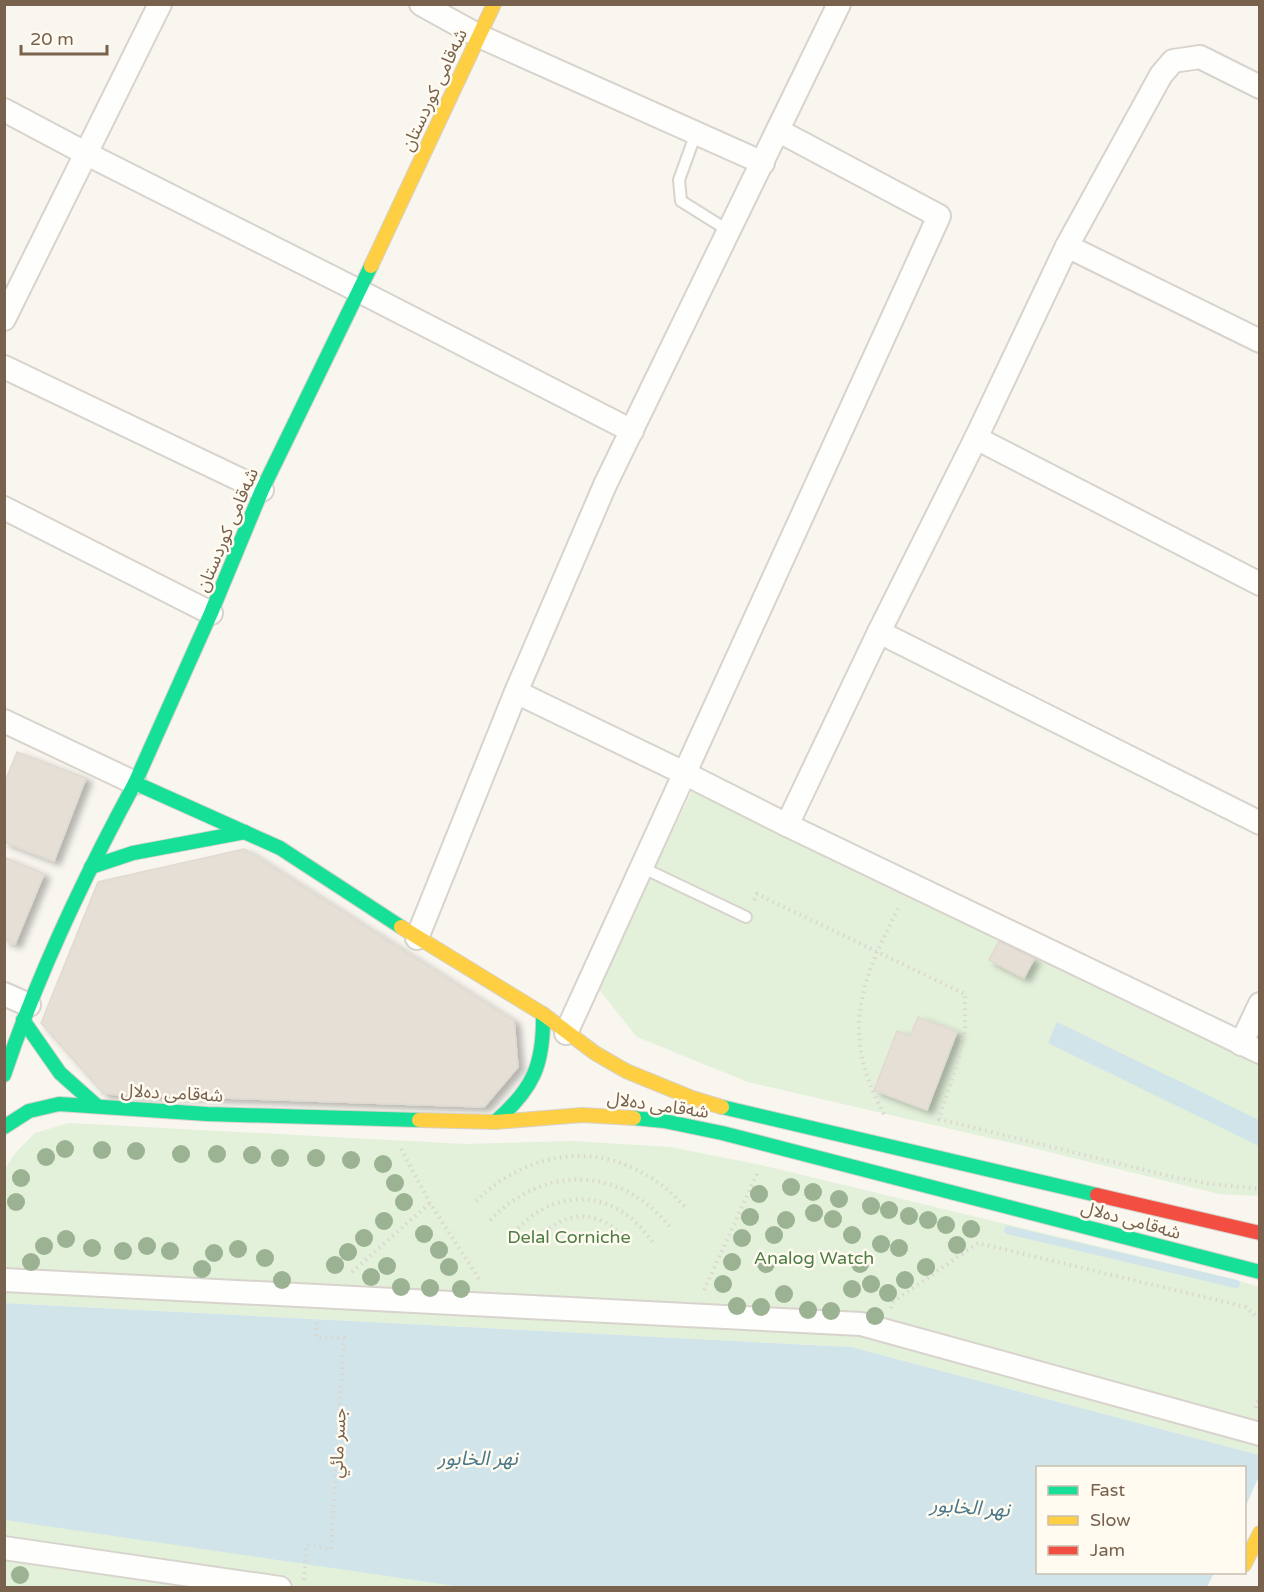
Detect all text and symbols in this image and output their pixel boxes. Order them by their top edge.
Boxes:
scale bar [21,18,106,56]
street label: شەقامی کوردستان [396,25,472,155]
text: 20 m [30,28,74,50]
street label: شەقامی کوردستان [191,465,263,595]
street label: شەقامی دەلال [120,1079,224,1107]
street label: شەقامی دەلال [606,1087,710,1123]
street label: شەقامی دەلال [1079,1196,1183,1244]
park label: Delal Corniche [507,1226,631,1248]
park label: Analog Watch [754,1247,874,1269]
street label: جسر مائي [325,1407,353,1479]
water label: نهر الخابور [436,1447,519,1471]
legend [1036,1466,1246,1574]
text: Fast [1090,1479,1125,1501]
water label: نهر الخابور [928,1493,1012,1523]
text: Slow [1090,1509,1131,1531]
text: Jam [1090,1539,1125,1561]

